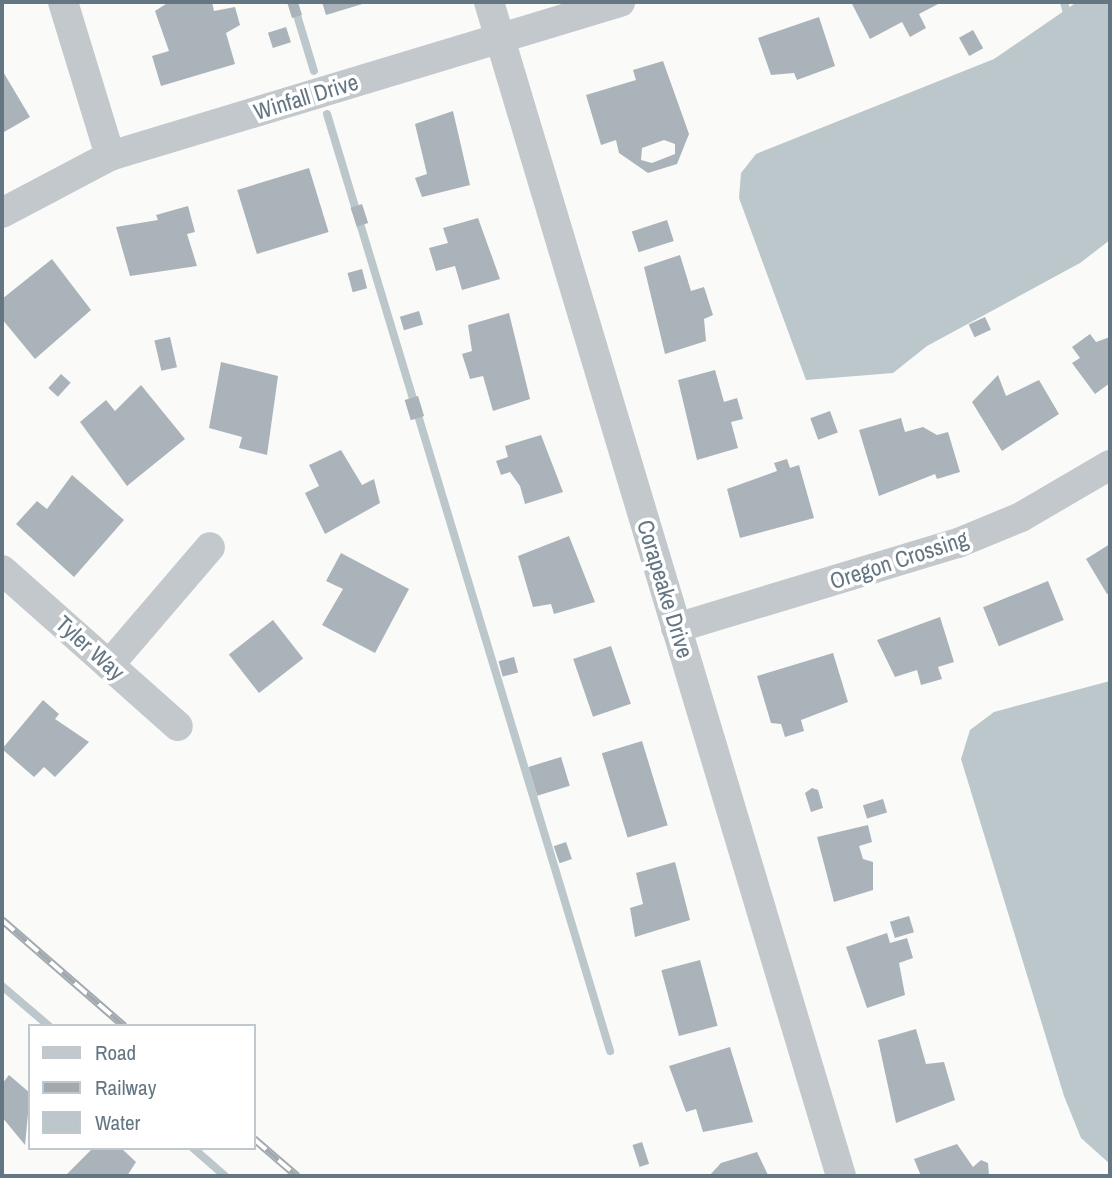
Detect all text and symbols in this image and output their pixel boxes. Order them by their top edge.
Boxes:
street label: Winfall Drive [250,68,362,126]
street label: Corapeake Drive [631,517,699,661]
street label: Oregon Crossing [826,525,972,595]
street label: Tyler Way [50,610,130,686]
legend [28,1024,256,1150]
text: Road [95,1038,136,1067]
text: Railway [95,1073,156,1102]
text: Water [95,1108,140,1137]

